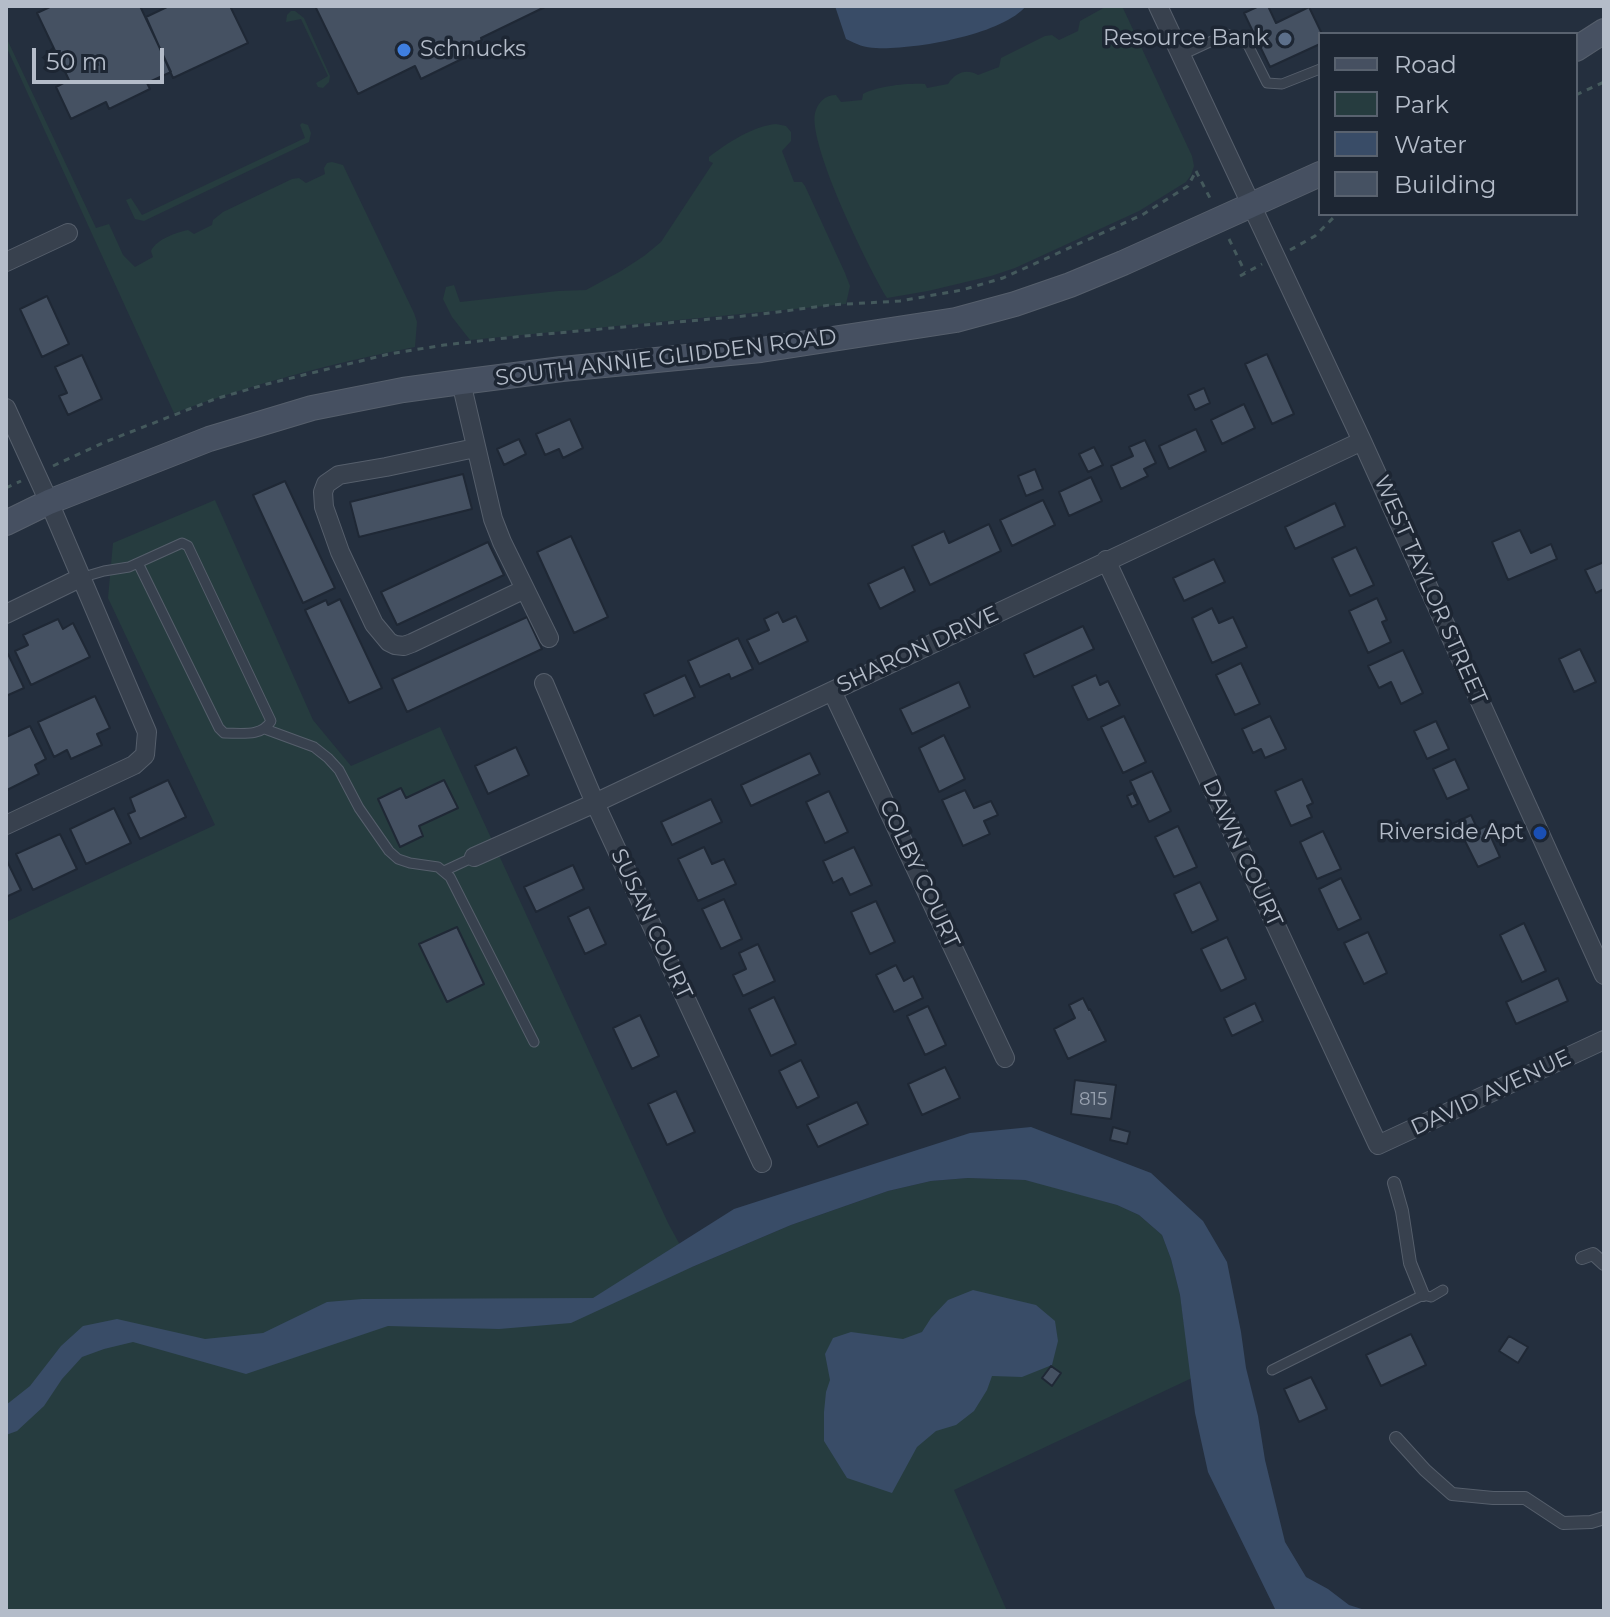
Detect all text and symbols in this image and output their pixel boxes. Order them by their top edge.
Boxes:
place label: Resource Bank [1103,26,1269,52]
marker: Resource Bank [1276,30,1294,48]
scale bar [36,32,168,82]
legend [1318,32,1578,216]
place label: Schnucks [420,37,526,63]
marker: Schnucks [395,41,413,59]
text: 50 m [46,47,107,76]
text: Road [1394,50,1457,79]
text: Park [1394,90,1449,119]
text: Water [1394,130,1467,159]
text: Building [1394,170,1497,199]
street label: SOUTH ANNIE GLIDDEN ROAD [494,324,838,392]
street label: WEST TAYLOR STREET [1368,472,1492,708]
street label: SHARON DRIVE [833,601,1003,699]
street label: DAWN COURT [1196,775,1288,931]
street label: COLBY COURT [873,796,965,952]
place label: Riverside Apt [1378,820,1524,846]
marker: Riverside Apt [1531,824,1549,842]
street label: SUSAN COURT [605,845,697,1003]
street label: DAVID AVENUE [1407,1044,1575,1142]
house number: 815 [1079,1089,1107,1111]

